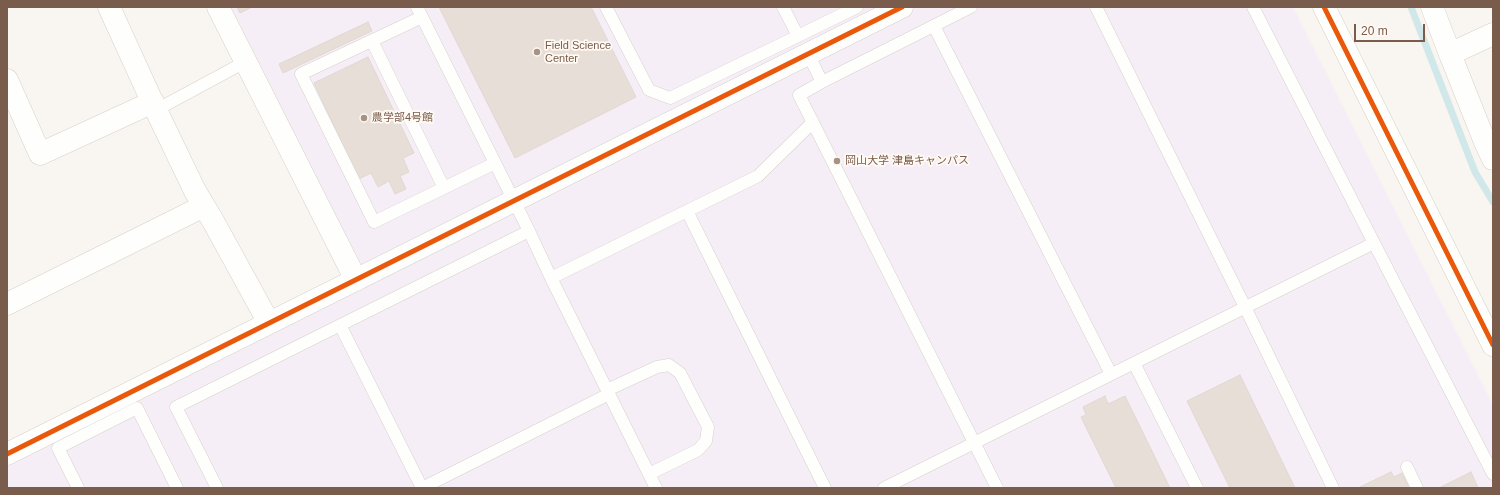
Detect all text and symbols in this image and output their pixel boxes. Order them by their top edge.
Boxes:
scale bar [1356,16,1427,42]
text: 20 m [1361,24,1388,38]
place label: Field Science Center [545,39,611,65]
marker: Field Science Center [532,47,542,57]
place label: 農学部4号館 [372,111,433,125]
marker: 農学部4号館 [359,113,369,123]
place label: 岡山大学 津島キャンパス [845,154,969,168]
marker: 岡山大学 津島キャンパス [832,156,842,166]

